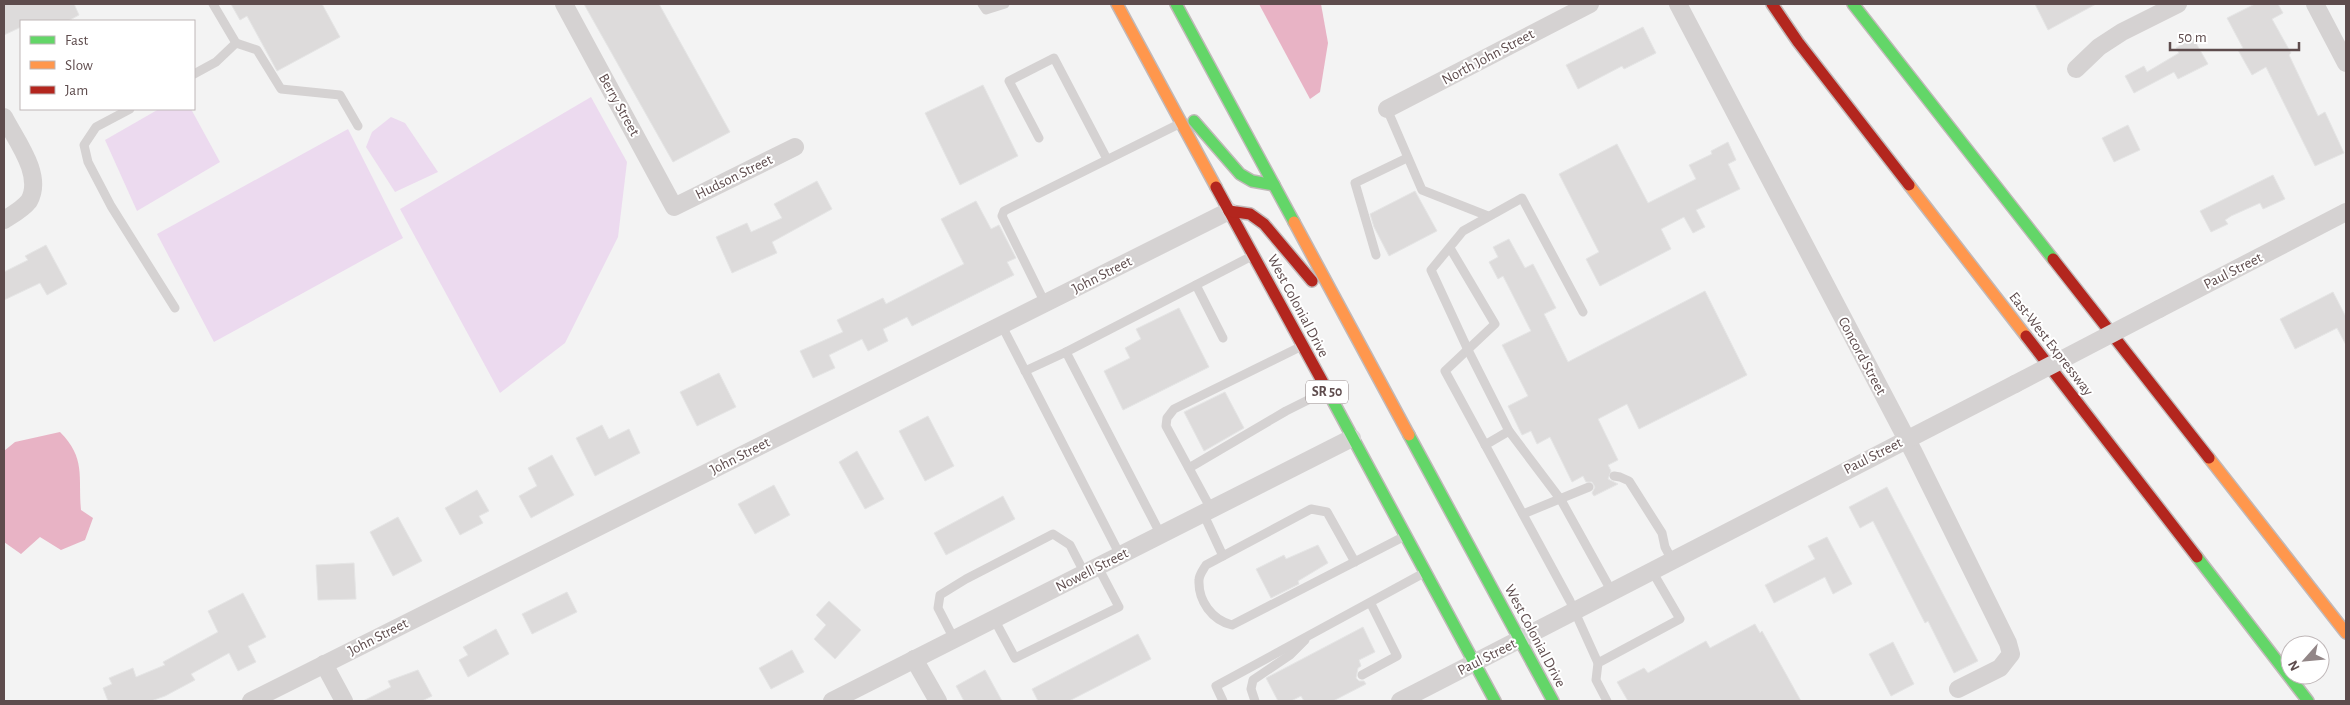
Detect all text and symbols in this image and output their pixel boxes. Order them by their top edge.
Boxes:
legend [20,20,195,110]
scale bar [2170,20,2299,52]
street label: North John Street [1439,26,1537,88]
text: 50 m [2178,30,2207,45]
text: Fast [65,33,89,48]
text: Slow [65,58,93,73]
street label: Berry Street [596,71,642,139]
text: Jam [65,83,88,98]
street label: Hudson Street [693,152,775,202]
street label: Paul Street [2201,250,2265,292]
street label: West Colonial Drive [1265,252,1331,360]
street label: John Street [1070,253,1135,296]
street label: East-West Expressway [2006,289,2096,399]
street label: Concord Street [1835,315,1889,398]
road number: SR 50 [1306,381,1348,404]
street label: John Street [708,434,773,477]
street label: Paul Street [1841,435,1905,477]
street label: Nowell Street [1053,545,1131,595]
street label: West Colonial Drive [1502,582,1568,690]
street label: John Street [346,615,411,658]
north arrow [2280,635,2330,685]
street label: Paul Street [1455,636,1519,678]
text: N [2286,658,2303,673]

